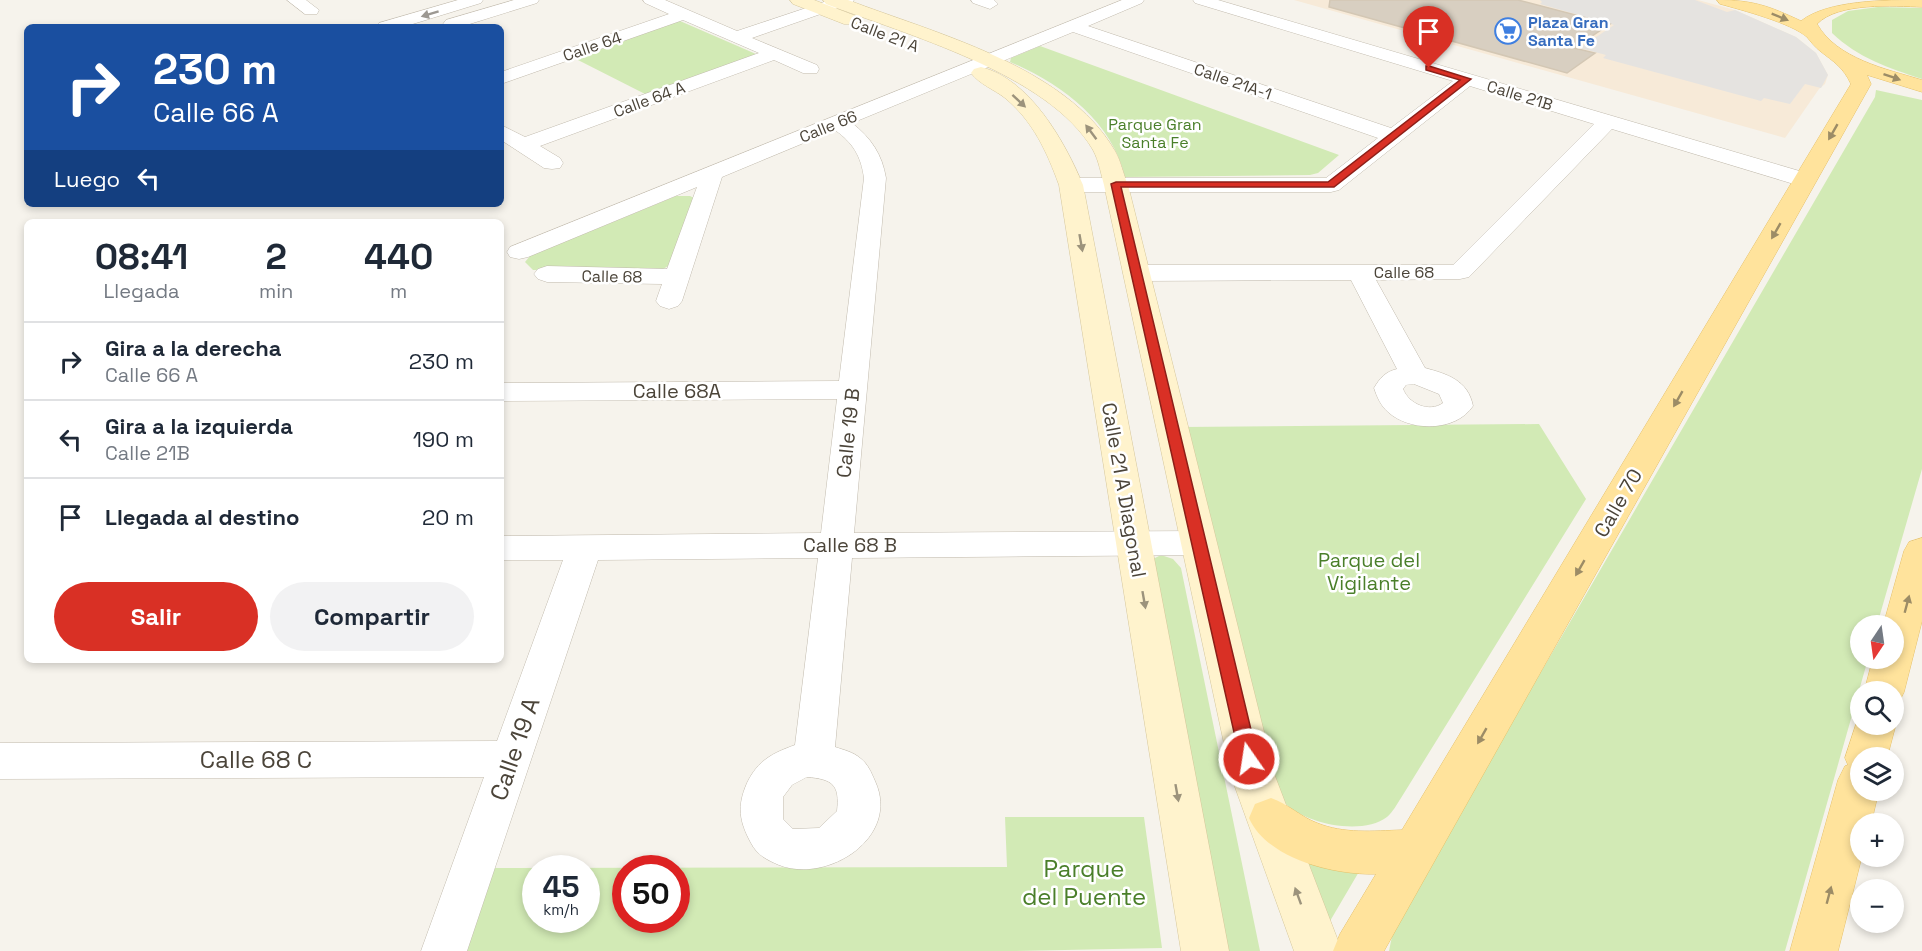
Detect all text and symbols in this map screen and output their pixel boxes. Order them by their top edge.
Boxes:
pin [1403,6,1454,68]
one-way arrow [421,9,439,19]
street label: Calle 21 A [848,12,922,57]
place label: Plaza Gran Santa Fe [1528,12,1609,51]
one-way arrow [1772,12,1790,22]
icon: arrive [1412,15,1445,48]
supermarket icon: Plaza Gran Santa Fe [1493,16,1523,46]
street label: Calle 64 [560,27,624,66]
text: 230 m [153,43,277,96]
icon: right [54,48,132,126]
street label: Calle 21A-1 [1191,58,1275,105]
one-way arrow [1884,72,1902,82]
street label: Calle 21B [1484,76,1555,115]
street label: Calle 64 A [610,77,688,122]
one-way arrow [1011,94,1026,107]
text: Calle 66 A [153,95,279,130]
street label: Calle 66 [796,105,860,148]
park label: Parque Gran Santa Fe [1108,114,1202,153]
one-way arrow [1828,124,1839,140]
one-way arrow [1085,125,1097,141]
icon: left [132,162,165,195]
text: Luego [54,165,120,193]
one-way arrow [1770,223,1781,239]
text: 08:41 [95,234,188,280]
text: 2 [265,234,287,280]
text: 440 [364,234,433,280]
one-way arrow [1077,234,1086,253]
street label: Calle 68 [1374,262,1434,283]
street label: Calle 68 [581,265,643,288]
text: Llegada [103,278,180,304]
text: min [259,278,293,304]
text: m [390,278,407,304]
text: Gira a la derecha [105,334,282,362]
icon: right [54,345,87,378]
text: 230 m [409,347,474,375]
text: Calle 66 A [105,362,198,388]
street label: Calle 68A [633,378,722,404]
street label: Calle 19 B [830,387,866,479]
one-way arrow [1673,391,1683,408]
street label: Calle 21 A Diagonal [1096,401,1152,579]
text: Gira a la izquierda [105,412,293,440]
icon: left [54,423,87,456]
text: 190 m [413,425,474,453]
text: Calle 21B [105,440,190,466]
street label: Calle 70 [1588,464,1648,542]
icon: arrive [54,501,87,534]
text: Llegada al destino [105,503,299,531]
text: 20 m [422,503,474,531]
street label: Calle 68 B [803,532,897,558]
park label: Parque del Vigilante [1318,547,1420,596]
one-way arrow [1575,560,1585,577]
button: Salir [54,582,258,651]
button: Compartir [270,582,474,651]
one-way arrow [1139,591,1148,610]
one-way arrow [1903,595,1913,614]
north arrow [1850,615,1904,669]
map controls [1850,615,1904,933]
button: search [1850,681,1904,735]
street label: Calle 19 A [482,693,547,804]
position arrow [1217,727,1281,791]
one-way arrow [1477,728,1487,745]
street label: Calle 68 C [200,744,312,775]
button: layers [1850,747,1904,801]
one-way arrow [1173,783,1182,802]
button: + [1850,813,1904,867]
park label: Parque del Puente [1022,853,1146,912]
speed limit sign: 50 [612,855,690,933]
text: 45 [542,867,580,906]
button: − [1850,879,1904,933]
one-way arrow [1825,885,1834,903]
one-way arrow [1293,887,1303,905]
text: km/h [543,900,579,919]

